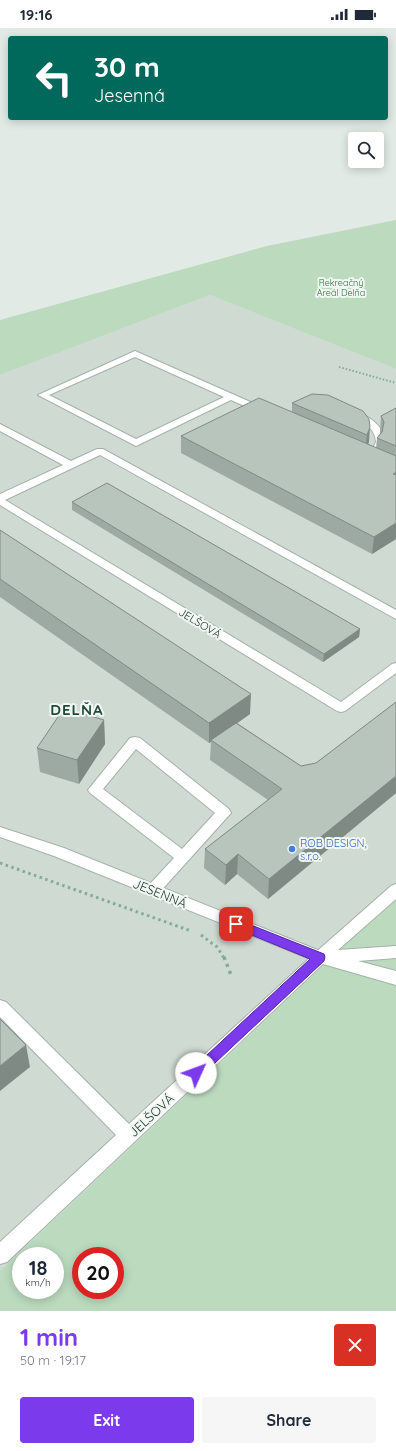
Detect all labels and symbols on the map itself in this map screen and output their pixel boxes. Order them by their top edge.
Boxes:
park label: Rekreačný Areál Delňa [317,277,365,298]
street label: JELŠOVÁ [176,605,224,641]
district label: DELŇA [50,700,104,719]
place label: ROB DESIGN, s.r.o. [300,836,367,863]
marker: ROB DESIGN, s.r.o. [287,844,297,854]
street label: JESENNÁ [131,875,190,911]
pin [219,907,253,941]
position arrow [175,1052,217,1094]
street label: JELŠOVÁ [125,1090,177,1140]
speed limit sign: 20 [72,1247,124,1299]

